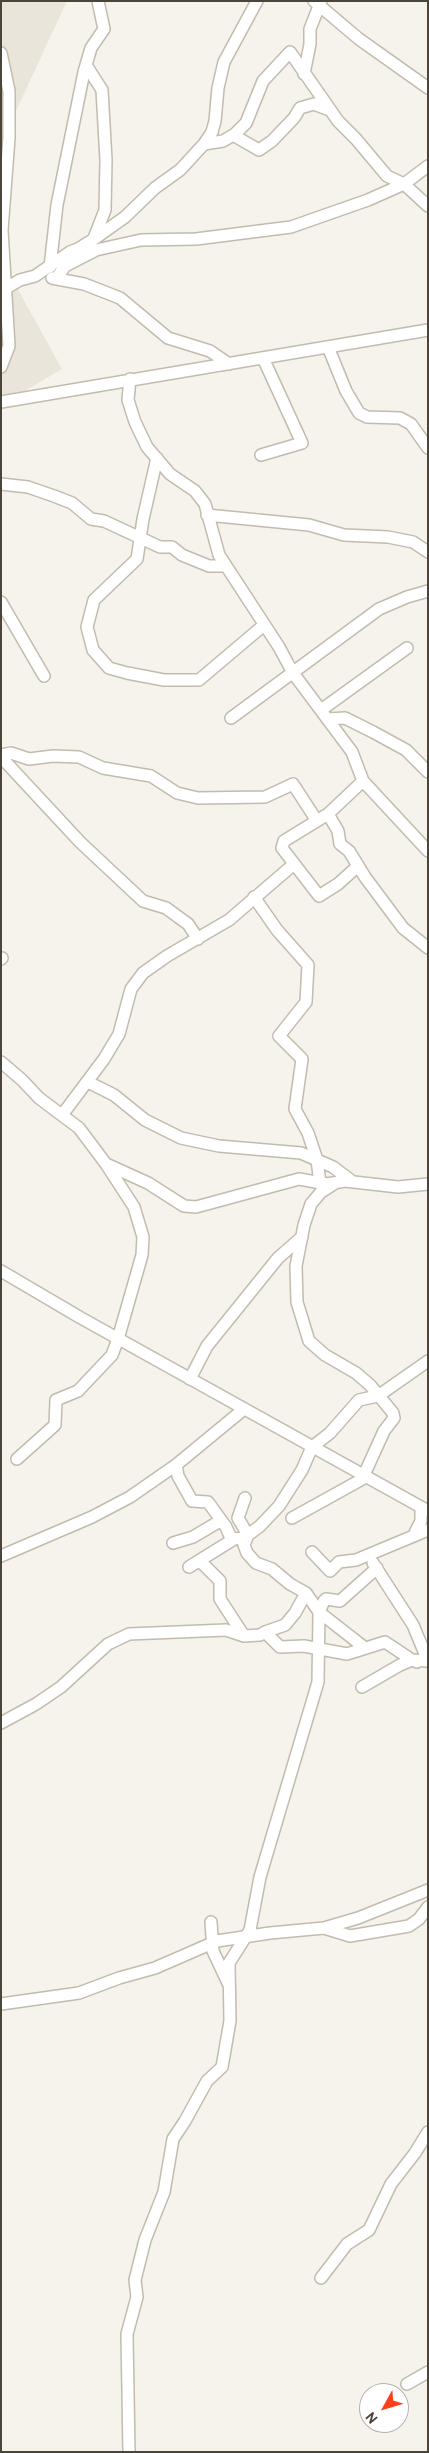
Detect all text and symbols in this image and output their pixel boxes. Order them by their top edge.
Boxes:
north arrow [359,2383,409,2433]
text: N [363,2408,383,2426]

